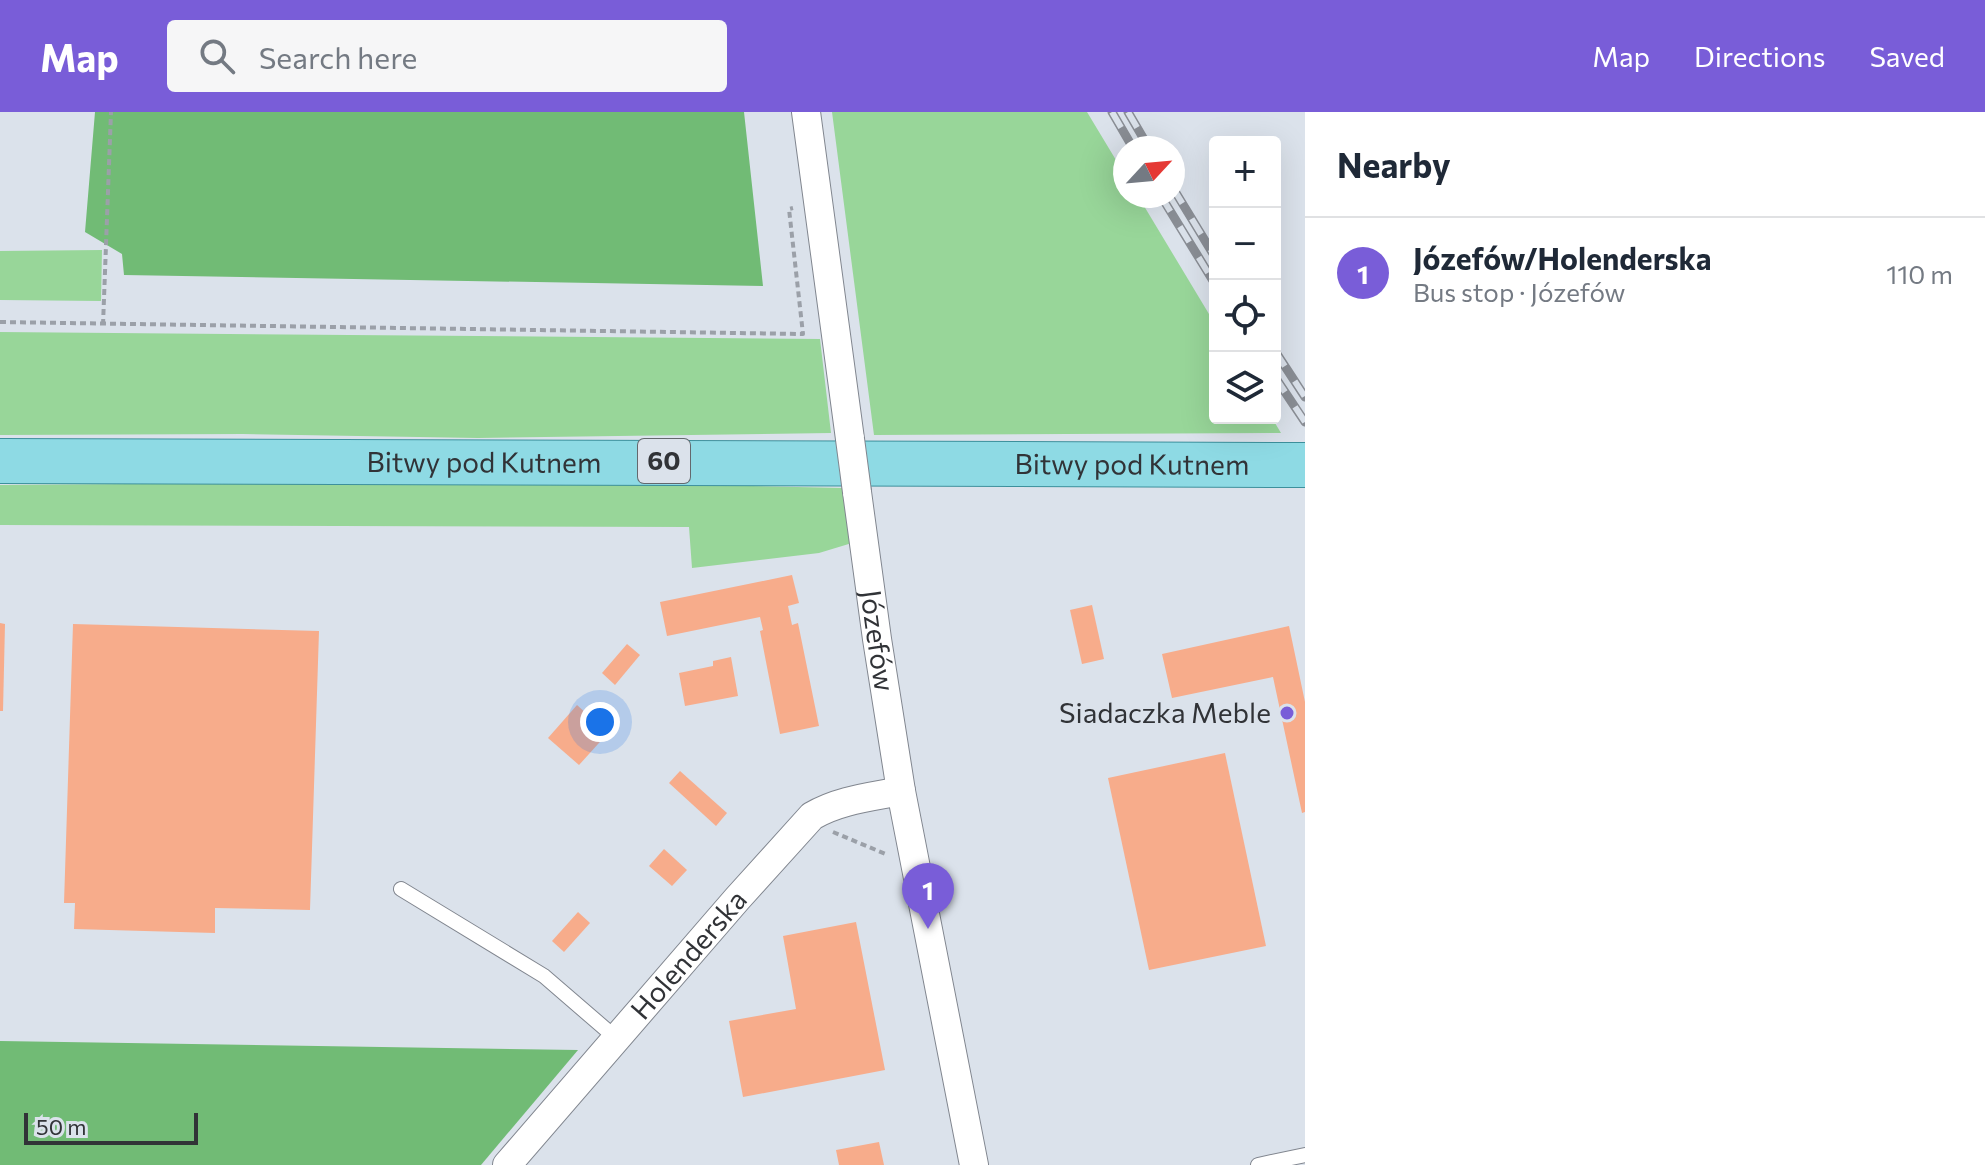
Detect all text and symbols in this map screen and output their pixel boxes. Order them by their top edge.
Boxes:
search box [167,20,727,92]
text: Map [40,33,119,80]
icon: search [195,34,239,78]
text: Search here [259,38,417,75]
text: Map [1592,39,1650,73]
text: Directions [1694,39,1825,73]
text: Saved [1869,39,1945,73]
north arrow [1113,136,1185,208]
map controls [1209,136,1281,424]
button: + [1209,136,1281,208]
text: Nearby [1337,143,1451,185]
button: − [1209,208,1281,280]
text: Józefów/Holenderska [1413,239,1712,276]
text: 1 [1357,258,1369,289]
text: 110 m [1886,258,1953,289]
text: Bus stop · Józefów [1413,276,1625,307]
button: locate [1209,280,1281,352]
button: layers [1209,352,1281,424]
road number: 60 [638,439,690,483]
street label: Bitwy pod Kutnem [367,444,601,479]
street label: Bitwy pod Kutnem [1015,446,1249,481]
street label: Józefów [854,587,903,694]
place label: Siadaczka Meble [1059,695,1271,729]
your location [580,702,620,742]
marker: Siadaczka Meble [1278,704,1296,722]
pin: 1 [902,863,954,929]
street label: Holenderska [623,882,753,1026]
scale bar [24,1109,198,1145]
text: 50 m [36,1113,86,1140]

